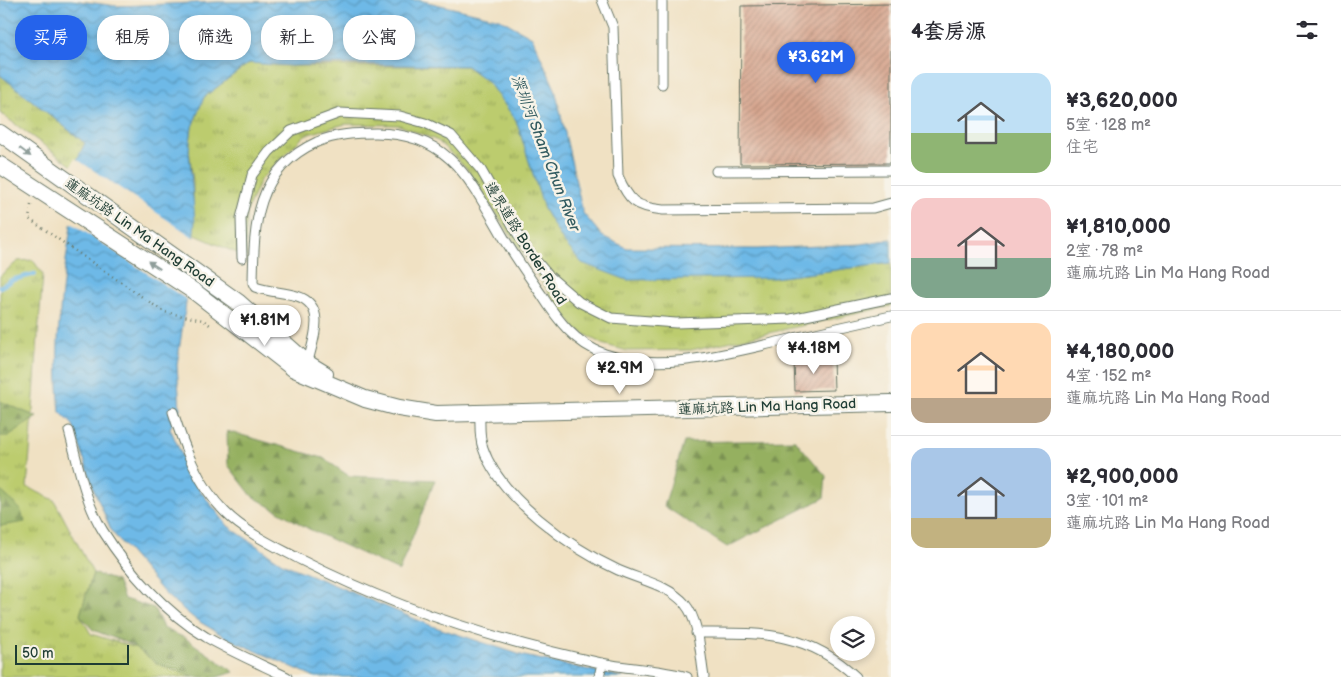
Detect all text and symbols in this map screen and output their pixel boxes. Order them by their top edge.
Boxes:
chip: 买房 [15,15,87,60]
chip: 租房 [97,15,169,60]
chip: 筛选 [179,15,251,60]
chip: 新上 [261,15,333,60]
chip: 公寓 [343,15,415,60]
icon: filters [1293,16,1321,44]
text: 4套房源 [911,19,986,44]
pin: ¥3.62M [775,42,857,84]
text: ¥3.62M [788,48,844,67]
water label: 深圳河 Sham Chun River [507,72,585,236]
text: ¥3,620,000 [1066,88,1178,113]
icon: home [951,93,1011,153]
text: 5室 · 128 m² [1066,116,1151,135]
text: 住宅 [1066,138,1098,157]
one-way arrow [18,147,32,157]
street label: 蓮麻坑路 Lin Ma Hang Road [62,174,218,291]
street label: 邊界道路 Border Road [481,179,570,308]
text: ¥1,810,000 [1066,214,1171,239]
icon: home [951,218,1011,278]
text: 2室 · 78 m² [1066,242,1143,261]
one-way arrow [147,261,161,270]
text: 蓮麻坑路 Lin Ma Hang Road [1066,264,1270,283]
pin: ¥1.81M [224,304,306,347]
text: ¥1.81M [240,311,290,330]
pin: ¥4.18M [773,332,855,375]
text: ¥4.18M [788,339,840,358]
text: ¥4,180,000 [1066,339,1174,364]
icon: home [951,343,1011,403]
pin: ¥2.9M [585,352,655,395]
text: ¥2.9M [597,359,643,378]
text: 4室 · 152 m² [1066,367,1151,386]
text: 蓮麻坑路 Lin Ma Hang Road [1066,389,1270,408]
street label: 蓮麻坑路 Lin Ma Hang Road [678,395,856,418]
text: ¥2,900,000 [1066,464,1179,489]
icon: home [951,468,1011,528]
text: 3室 · 101 m² [1066,492,1149,511]
text: 蓮麻坑路 Lin Ma Hang Road [1066,514,1270,533]
map controls [830,616,875,661]
button: layers [830,616,875,661]
scale bar [15,642,129,665]
text: 50 m [22,645,54,662]

